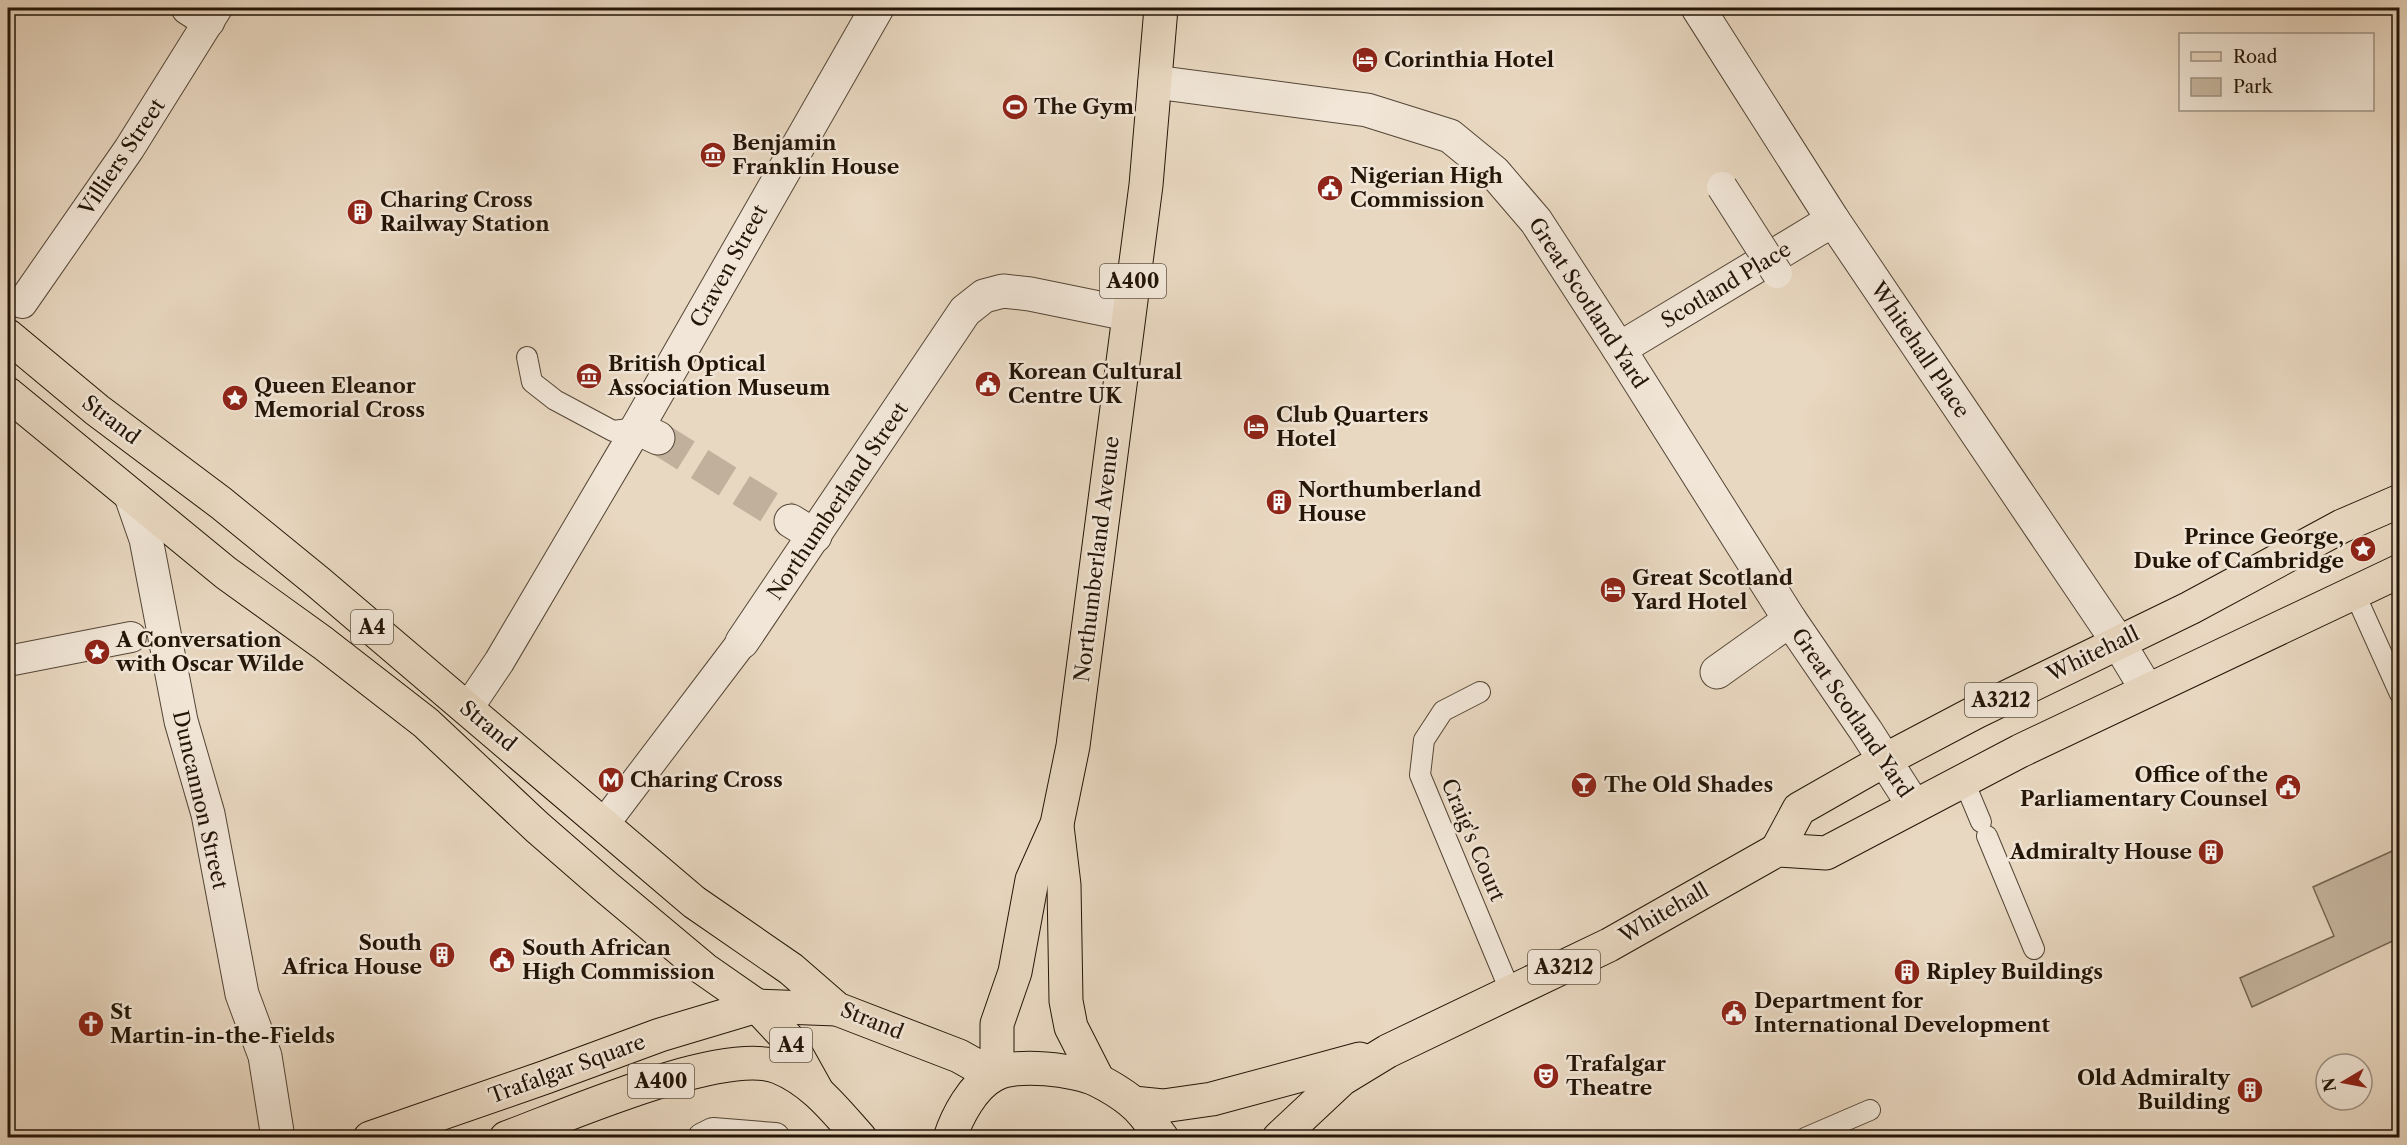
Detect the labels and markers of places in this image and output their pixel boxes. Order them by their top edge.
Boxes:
hotel icon: Corinthia Hotel [1350,45,1380,75]
place label: Corinthia Hotel [1384,47,1554,72]
sports icon: The Gym [1000,92,1030,122]
place label: The Gym [1034,94,1134,119]
place label: Benjamin Franklin House [732,130,899,179]
museum icon: Benjamin Franklin House [698,140,728,170]
place label: Nigerian High Commission [1350,163,1503,212]
public building icon: Nigerian High Commission [1315,173,1345,203]
place label: Charing Cross Railway Station [380,187,550,236]
building icon: Charing Cross Railway Station [345,197,375,227]
place label: British Optical Association Museum [607,351,830,400]
place label: Korean Cultural Centre UK [1008,359,1182,408]
museum icon: British Optical Association Museum [574,361,604,391]
public building icon: Korean Cultural Centre UK [973,369,1003,399]
place label: Queen Eleanor Memorial Cross [254,373,425,422]
place icon: Queen Eleanor Memorial Cross [220,383,250,413]
place label: Club Quarters Hotel [1276,402,1429,451]
hotel icon: Club Quarters Hotel [1241,412,1271,442]
place label: Northumberland House [1298,477,1481,526]
building icon: Northumberland House [1264,487,1294,517]
place label: Prince George, Duke of Cambridge [2134,524,2344,573]
place icon: Prince George, Duke of Cambridge [2348,534,2378,564]
place label: Great Scotland Yard Hotel [1631,565,1793,614]
hotel icon: Great Scotland Yard Hotel [1598,575,1628,605]
place label: A Conversation with Oscar Wilde [115,627,304,676]
place icon: A Conversation with Oscar Wilde [82,637,112,667]
place label: Office of the Parliamentary Counsel [2020,762,2268,811]
metro station icon: Charing Cross [596,765,626,795]
place label: Charing Cross [630,767,783,792]
bar icon: The Old Shades [1569,770,1599,800]
place label: The Old Shades [1604,772,1773,797]
public building icon: Office of the Parliamentary Counsel [2273,772,2303,802]
building icon: Admiralty House [2196,837,2226,867]
place label: Admiralty House [2009,839,2192,864]
place label: South Africa House [281,930,423,979]
place label: South African High Commission [522,935,715,984]
building icon: South Africa House [427,940,457,970]
public building icon: South African High Commission [487,945,517,975]
building icon: Ripley Buildings [1892,957,1922,987]
place label: Ripley Buildings [1926,959,2103,984]
place label: Department for International Development [1754,988,2050,1037]
public building icon: Department for International Development [1719,998,1749,1028]
place label: St Martin-in-the-Fields [110,999,335,1048]
church icon: St Martin-in-the-Fields [76,1009,106,1039]
place label: Trafalgar Theatre [1566,1051,1667,1100]
theatre icon: Trafalgar Theatre [1531,1061,1561,1091]
place label: Old Admiralty Building [2077,1065,2231,1114]
building icon: Old Admiralty Building [2235,1075,2265,1105]

